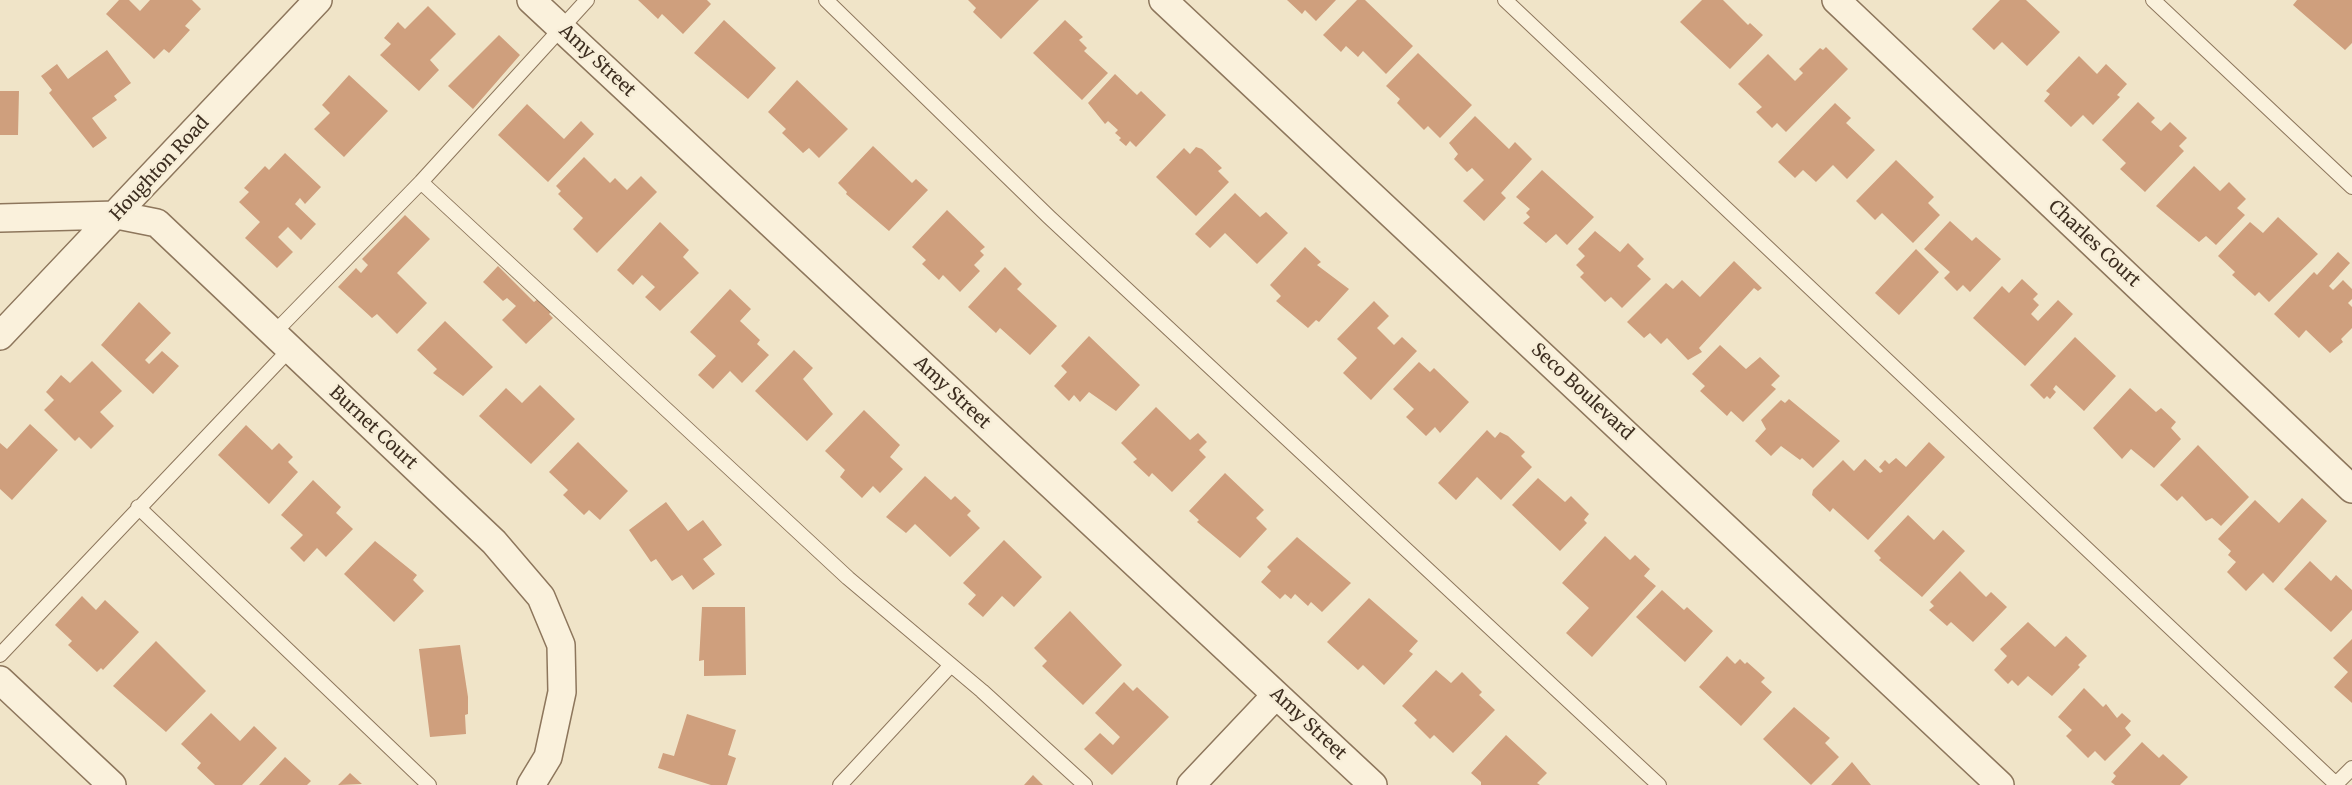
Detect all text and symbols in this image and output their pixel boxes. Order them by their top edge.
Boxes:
street label: Amy Street [554,20,640,102]
street label: Houghton Road [106,112,214,226]
street label: Charles Court [2044,196,2144,292]
street label: Seco Boulevard [1526,339,1638,445]
street label: Amy Street [909,352,995,434]
street label: Burnet Court [325,382,421,474]
street label: Amy Street [1265,683,1351,765]

